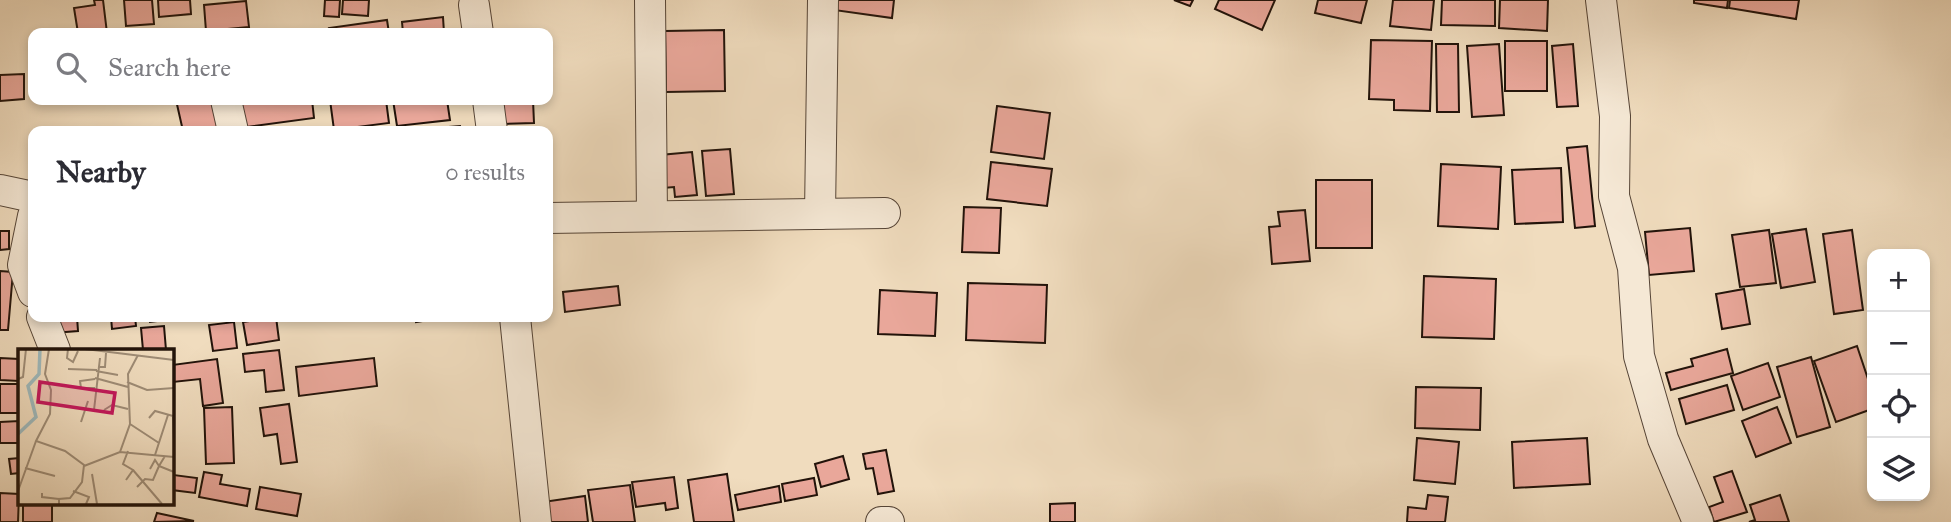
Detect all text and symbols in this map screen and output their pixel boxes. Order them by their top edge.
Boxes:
search box [28,28,553,105]
icon: search [52,48,90,86]
text: Search here [108,51,231,83]
text: Nearby [56,154,146,190]
text: 0 results [445,158,525,186]
map controls [1867,249,1930,501]
button: + [1867,249,1930,312]
button: − [1867,312,1930,375]
inset map [18,349,173,504]
button: locate [1867,375,1930,438]
button: layers [1867,438,1930,501]

